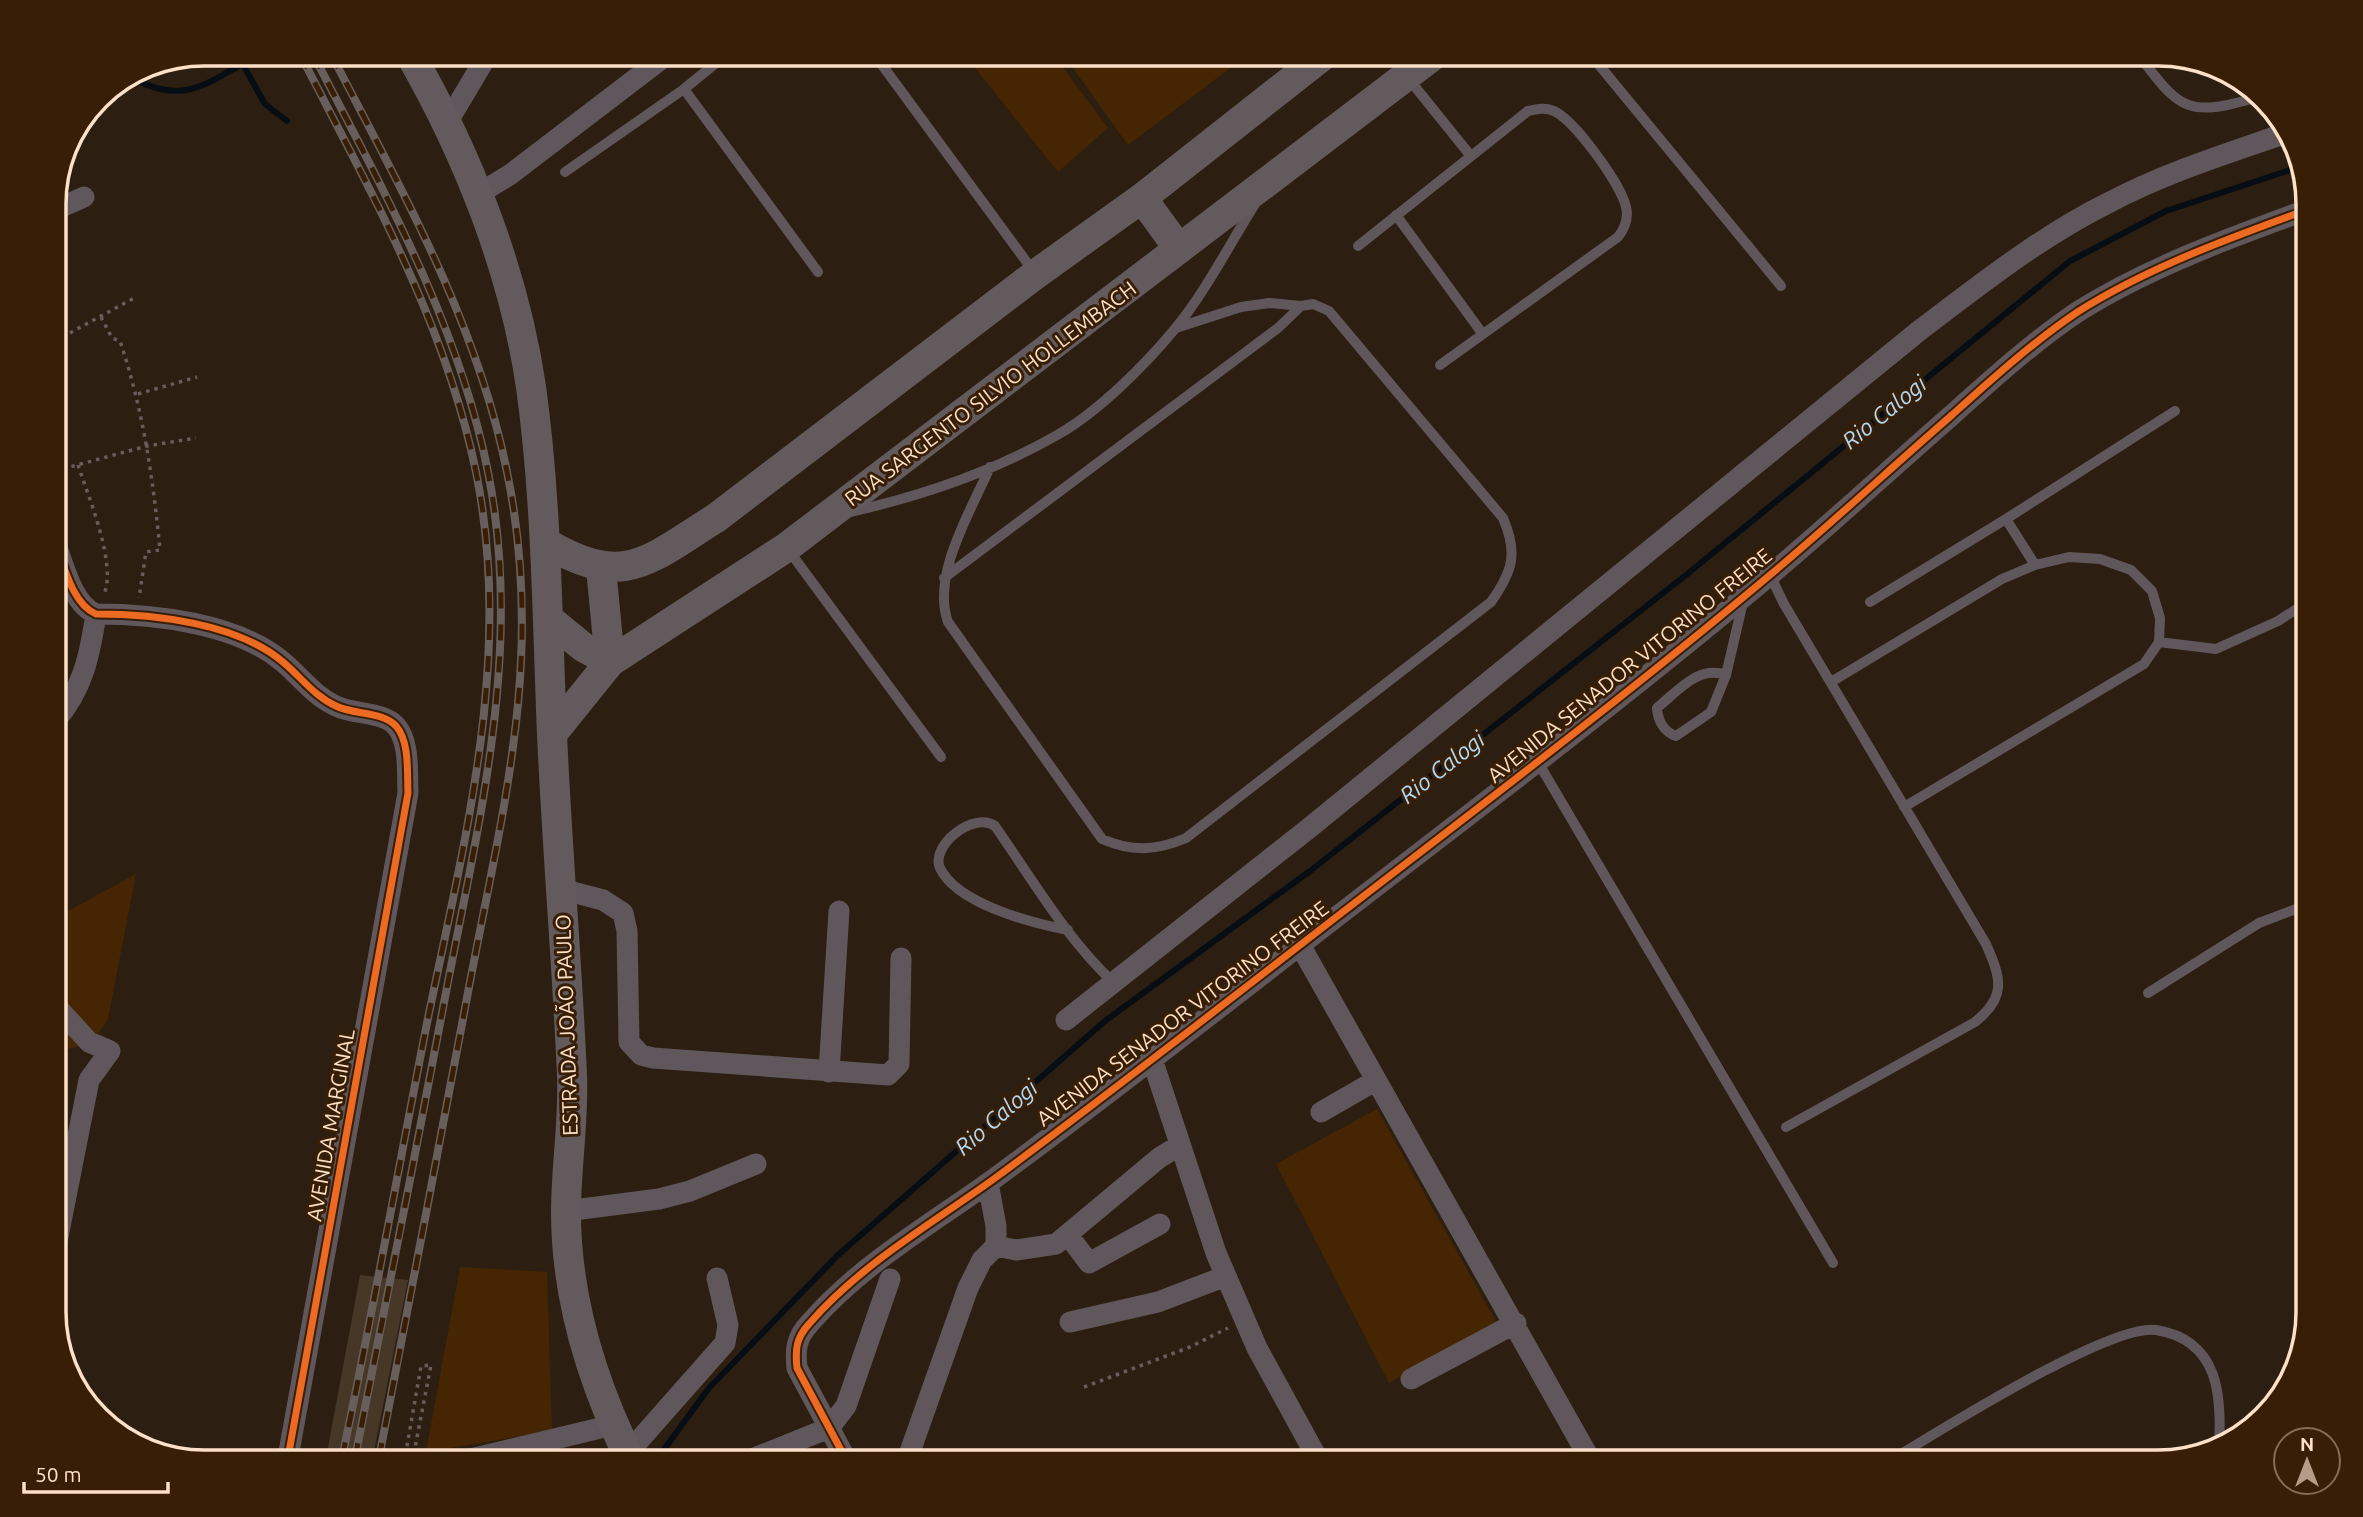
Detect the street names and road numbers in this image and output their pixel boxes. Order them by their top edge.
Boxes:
street label: RUA SARGENTO SILVIO HOLLEMBACH [840,276,1140,510]
street label: AVENIDA SENADOR VITORINO FREIRE [1482,543,1776,787]
street label: AVENIDA SENADOR VITORINO FREIRE [1032,895,1332,1131]
street label: ESTRADA JOÃO PAULO [550,914,582,1136]
street label: AVENIDA MARGINAL [301,1027,359,1223]

